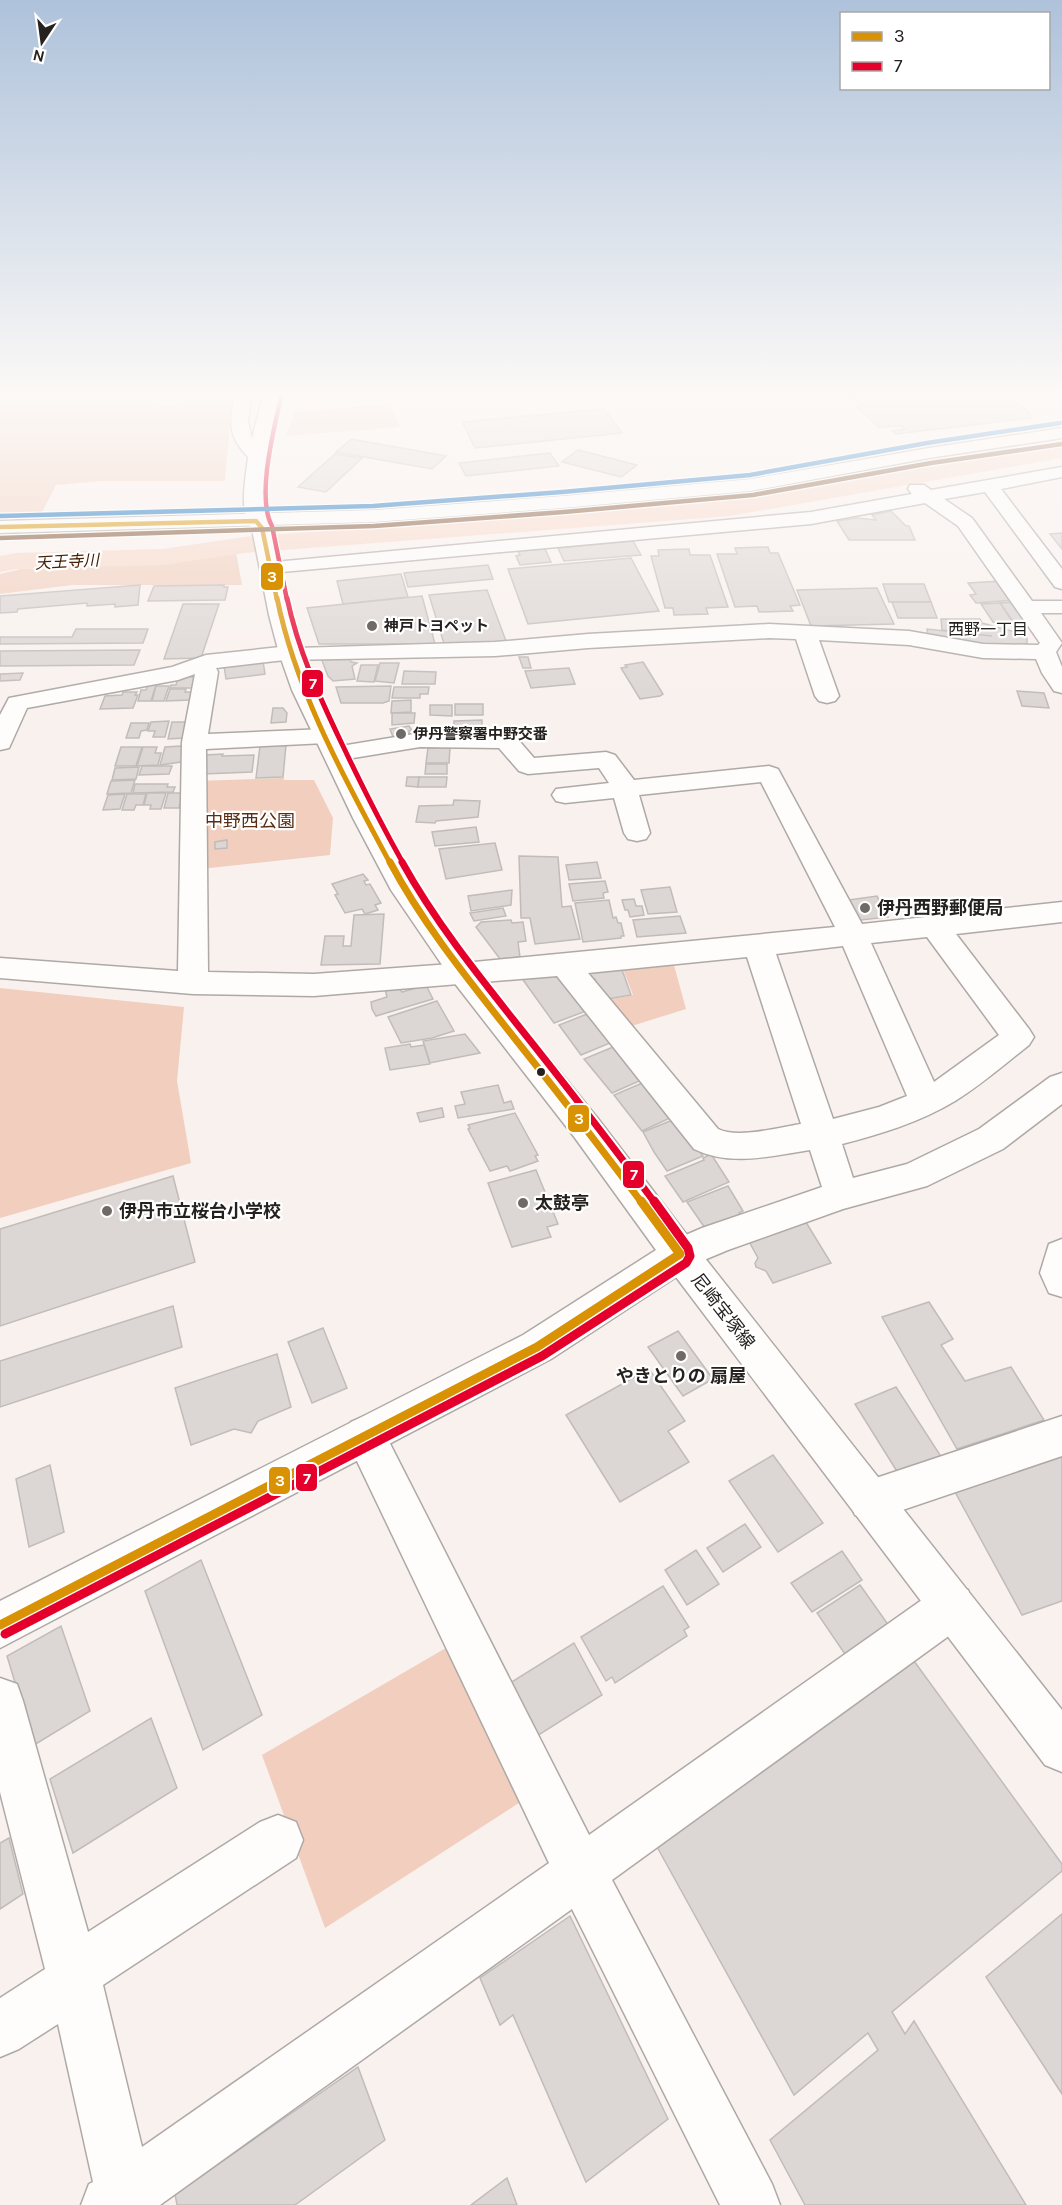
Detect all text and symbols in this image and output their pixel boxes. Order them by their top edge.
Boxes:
north arrow [12,12,72,72]
legend [840,12,1050,90]
text: 3 [894,25,905,47]
text: N [31,46,46,67]
text: 7 [894,55,903,77]
water label: 天王寺川 [35,550,101,573]
line badge: 3 [260,562,284,591]
text: 3 [267,567,277,586]
place label: 神戸トヨペット [383,617,489,635]
marker: 神戸トヨペット [365,619,379,633]
district label: 西野一丁目 [948,620,1028,639]
line badge: 7 [301,669,324,698]
text: 7 [309,674,317,693]
place label: 伊丹警察署中野交番 [413,725,548,743]
marker: 伊丹警察署中野交番 [394,727,408,741]
park label: 中野西公園 [205,810,295,832]
place label: 伊丹西野郵便局 [877,897,1003,919]
marker: 伊丹西野郵便局 [858,901,872,915]
unlabelled marker [535,1066,547,1078]
line badge: 3 [567,1104,590,1133]
text: 3 [574,1109,584,1128]
line badge: 7 [622,1160,645,1189]
text: 7 [630,1165,638,1184]
place label: 太鼓亭 [535,1192,589,1214]
marker: 太鼓亭 [516,1196,530,1210]
place label: 伊丹市立桜台小学校 [119,1200,281,1222]
marker: 伊丹市立桜台小学校 [100,1204,114,1218]
street label: 尼崎宝塚線 [687,1269,759,1353]
marker: やきとりの 扇屋 [674,1349,688,1363]
place label: やきとりの 扇屋 [616,1365,746,1387]
line badge: 7 [295,1463,318,1492]
line badge: 3 [268,1466,291,1495]
text: 7 [303,1469,311,1488]
text: 3 [275,1471,285,1490]

